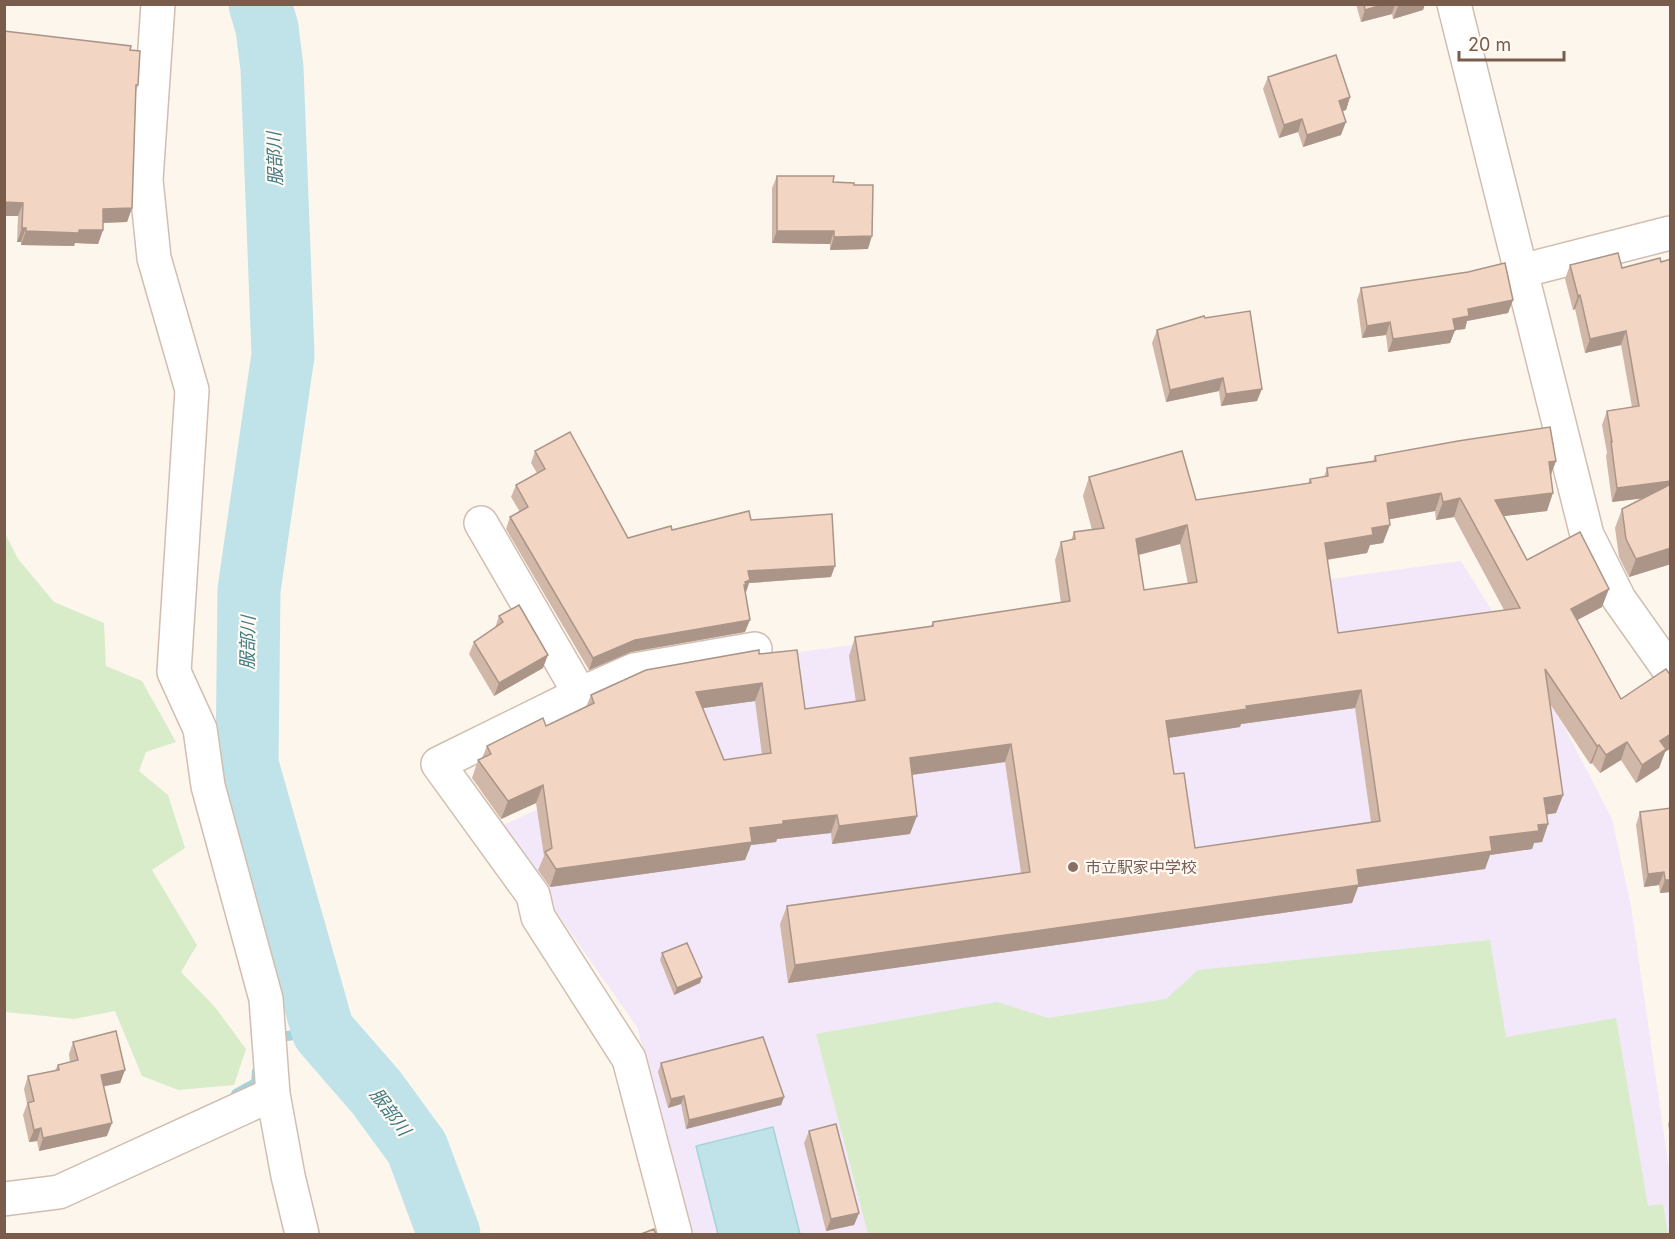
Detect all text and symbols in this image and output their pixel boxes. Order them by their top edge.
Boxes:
scale bar [1459,24,1564,62]
text: 20 m [1468,34,1511,55]
water label: 服部川 [263,130,286,186]
water label: 服部川 [237,614,259,670]
place label: 市立駅家中学校 [1085,857,1197,877]
marker: 市立駅家中学校 [1066,860,1080,874]
water label: 服部川 [366,1084,416,1141]

